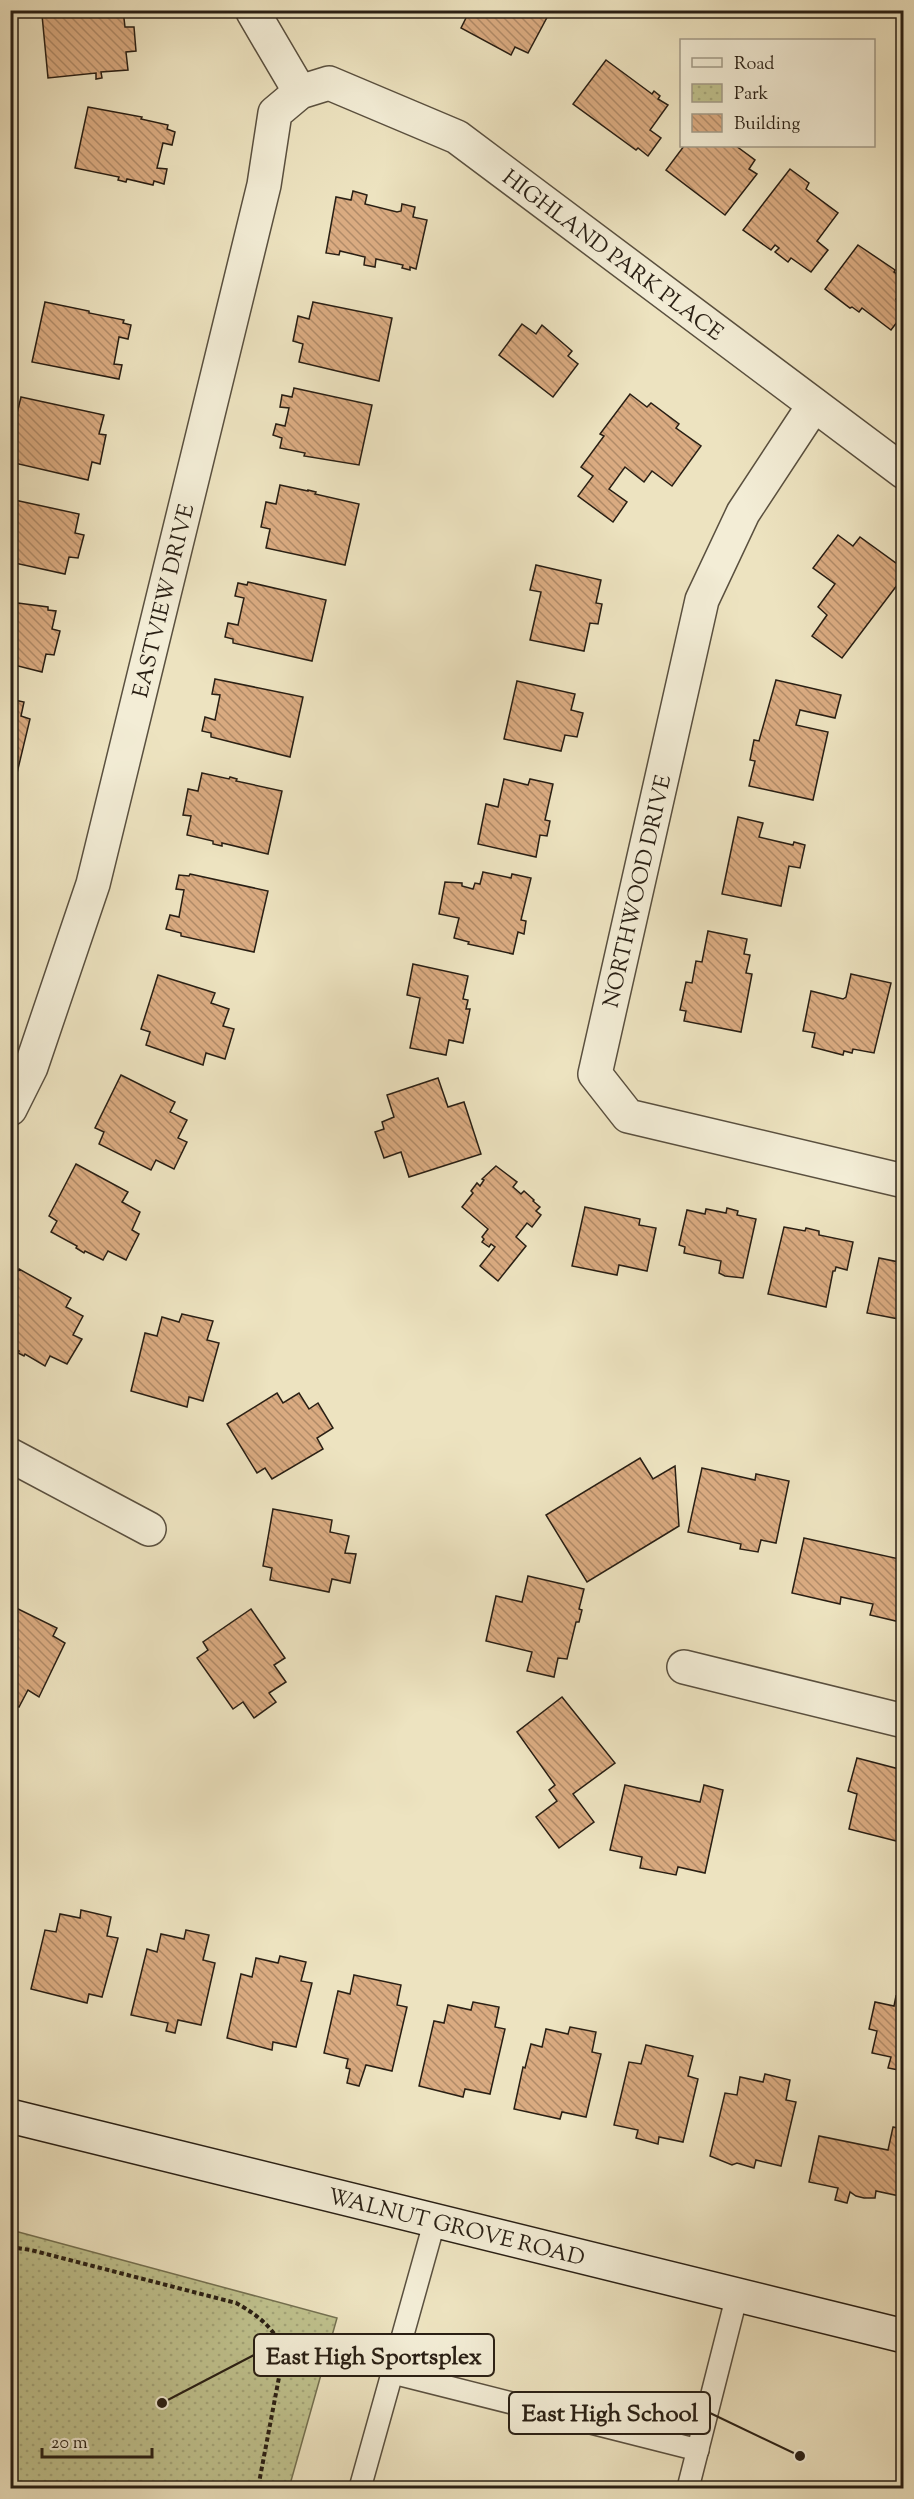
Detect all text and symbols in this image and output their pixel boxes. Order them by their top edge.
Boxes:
legend [680,39,875,147]
text: Road [734,52,774,78]
text: Park [734,82,769,108]
text: Building [734,112,800,138]
street label: HIGHLAND PARK PLACE [494,163,729,350]
street label: EASTVIEW DRIVE [126,501,204,701]
street label: NORTHWOOD DRIVE [597,772,681,1011]
street label: WALNUT GROVE ROAD [324,2182,588,2276]
callout: East High Sportsplex [254,2334,494,2376]
text: East High Sportsplex [266,2341,482,2375]
callout: East High School [509,2392,710,2434]
text: East High School [522,2398,699,2432]
scale bar [42,2421,152,2459]
text: 20 m [51,2431,88,2457]

